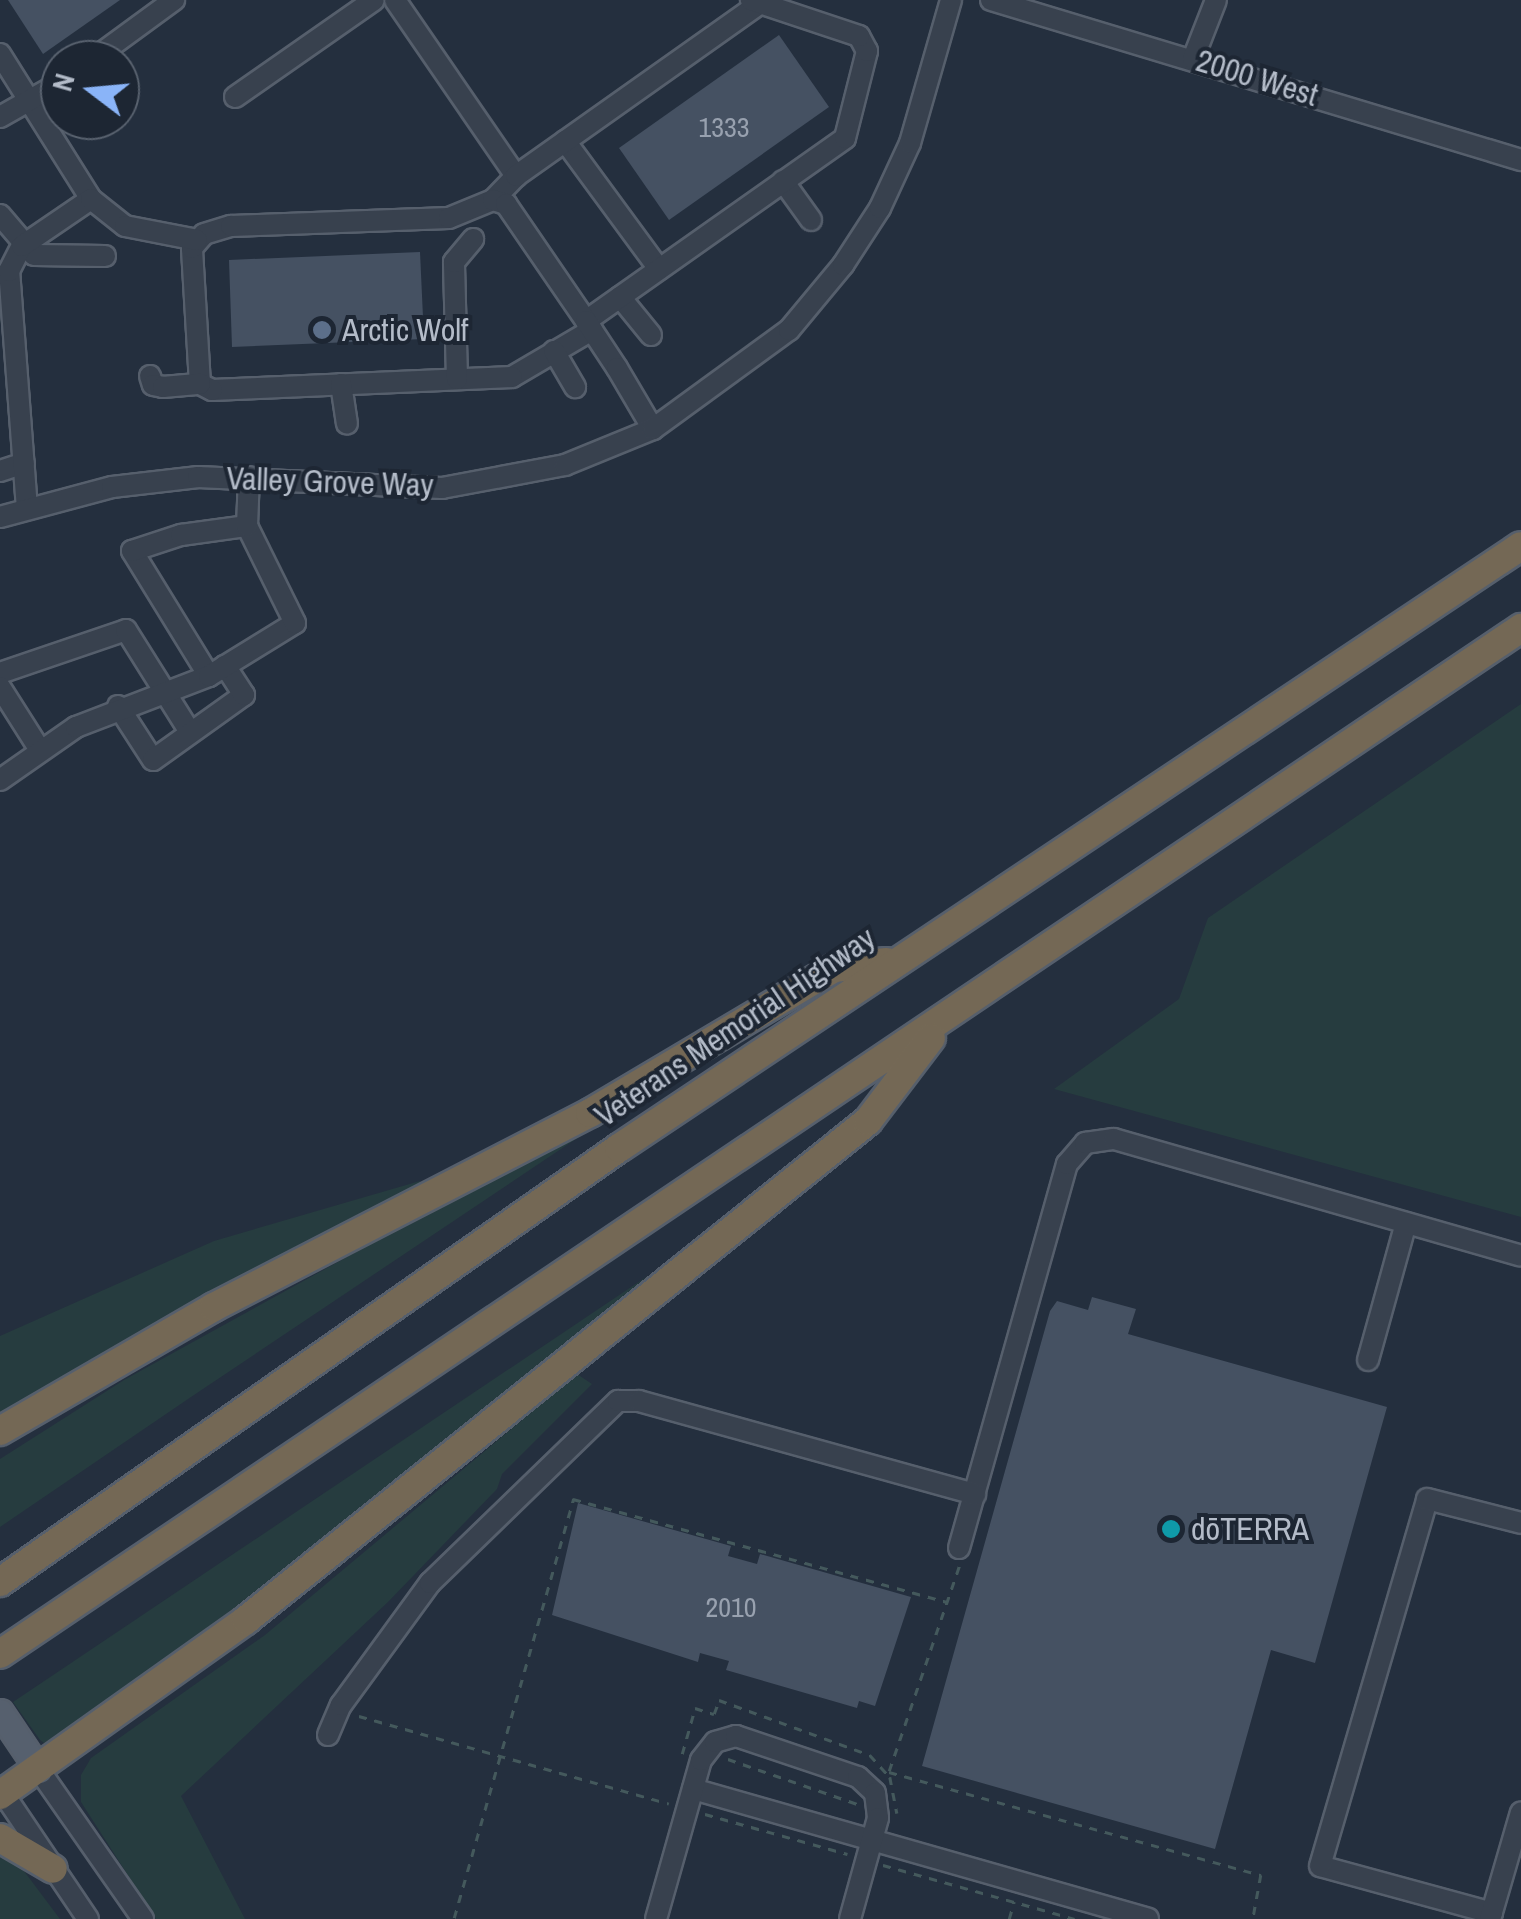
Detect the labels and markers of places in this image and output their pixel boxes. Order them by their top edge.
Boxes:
place label: Arctic Wolf [342,311,468,349]
marker: Arctic Wolf [311,319,333,341]
place label: dōTERRA [1191,1510,1309,1548]
marker: dōTERRA [1160,1518,1182,1540]

